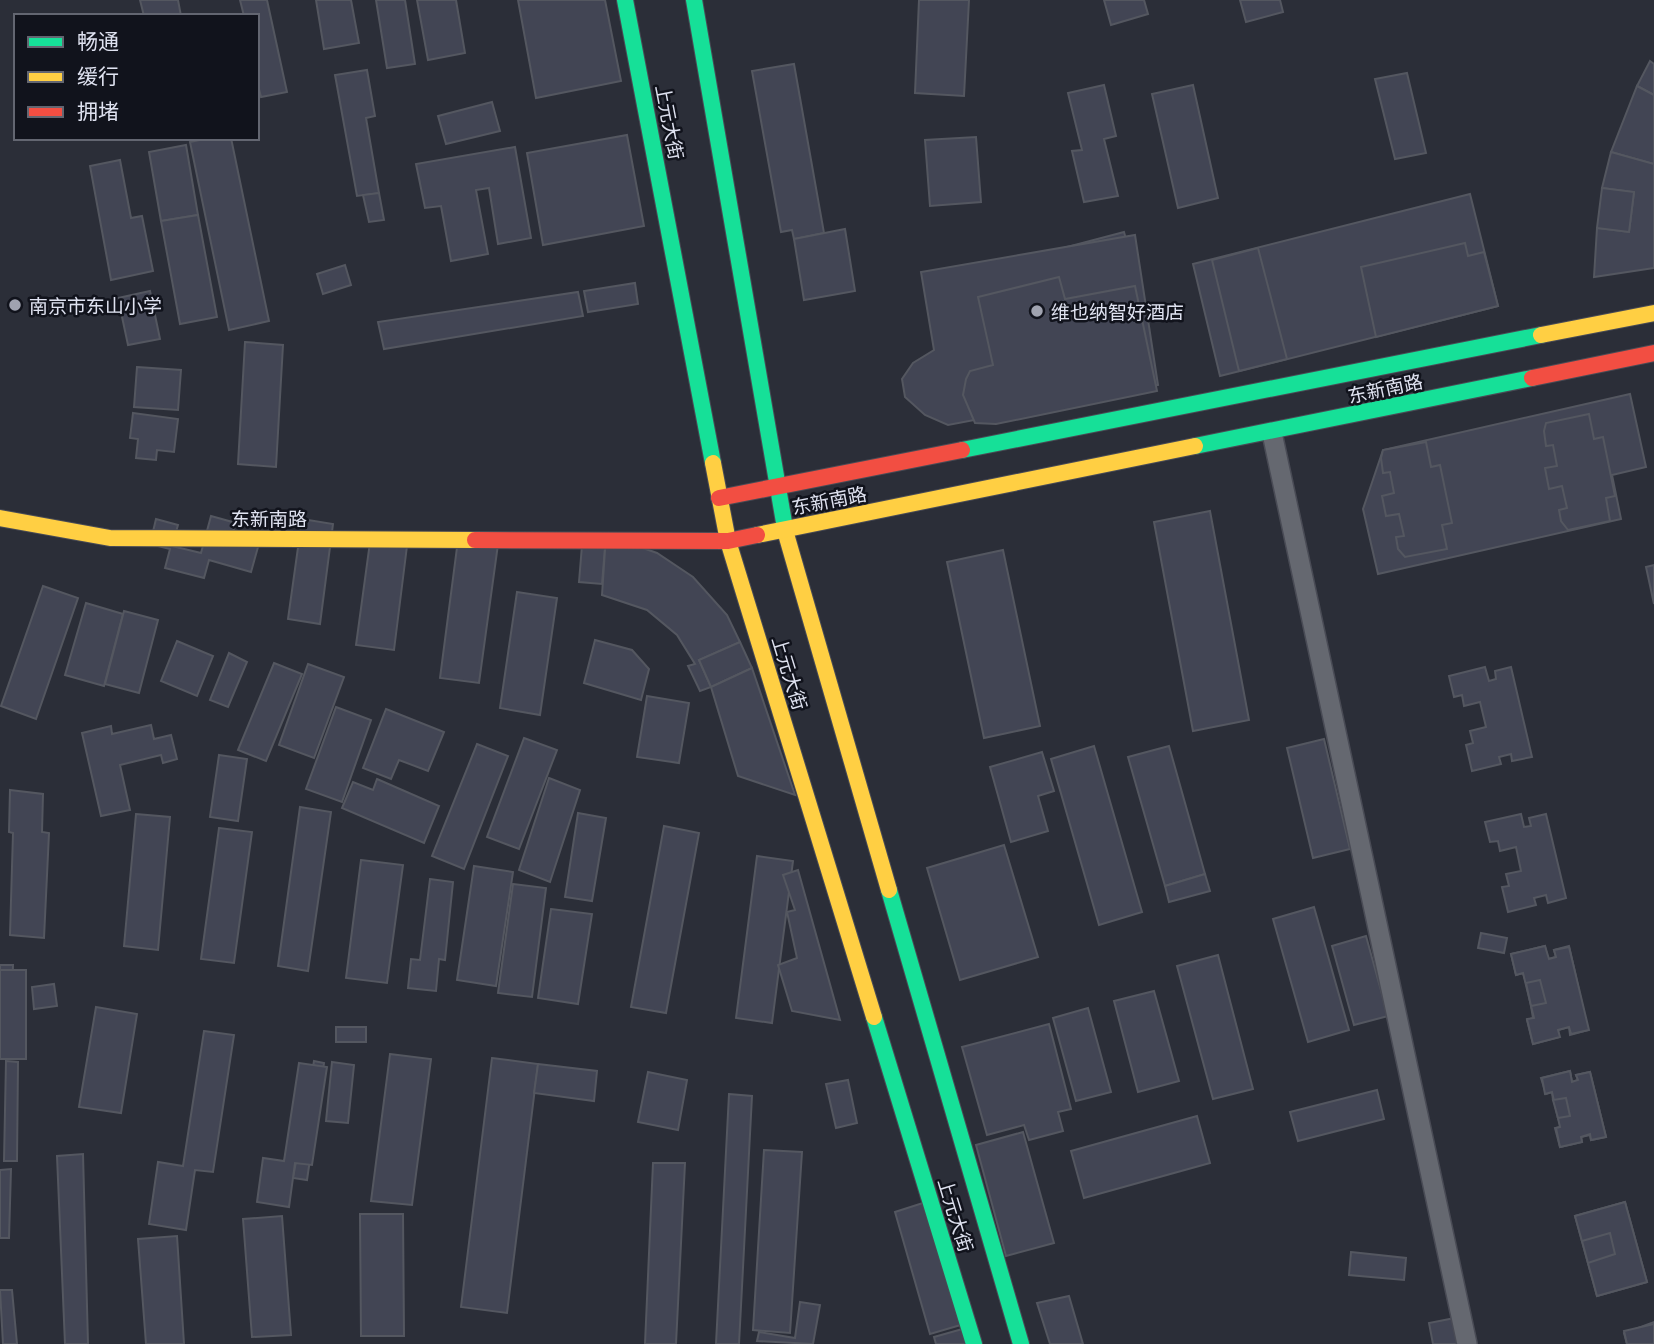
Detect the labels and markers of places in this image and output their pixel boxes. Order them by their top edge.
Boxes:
place label: 南京市东山小学 [29,294,162,317]
marker: 南京市东山小学 [7,297,23,313]
place label: 维也纳智好酒店 [1051,300,1184,323]
marker: 维也纳智好酒店 [1029,303,1045,319]

